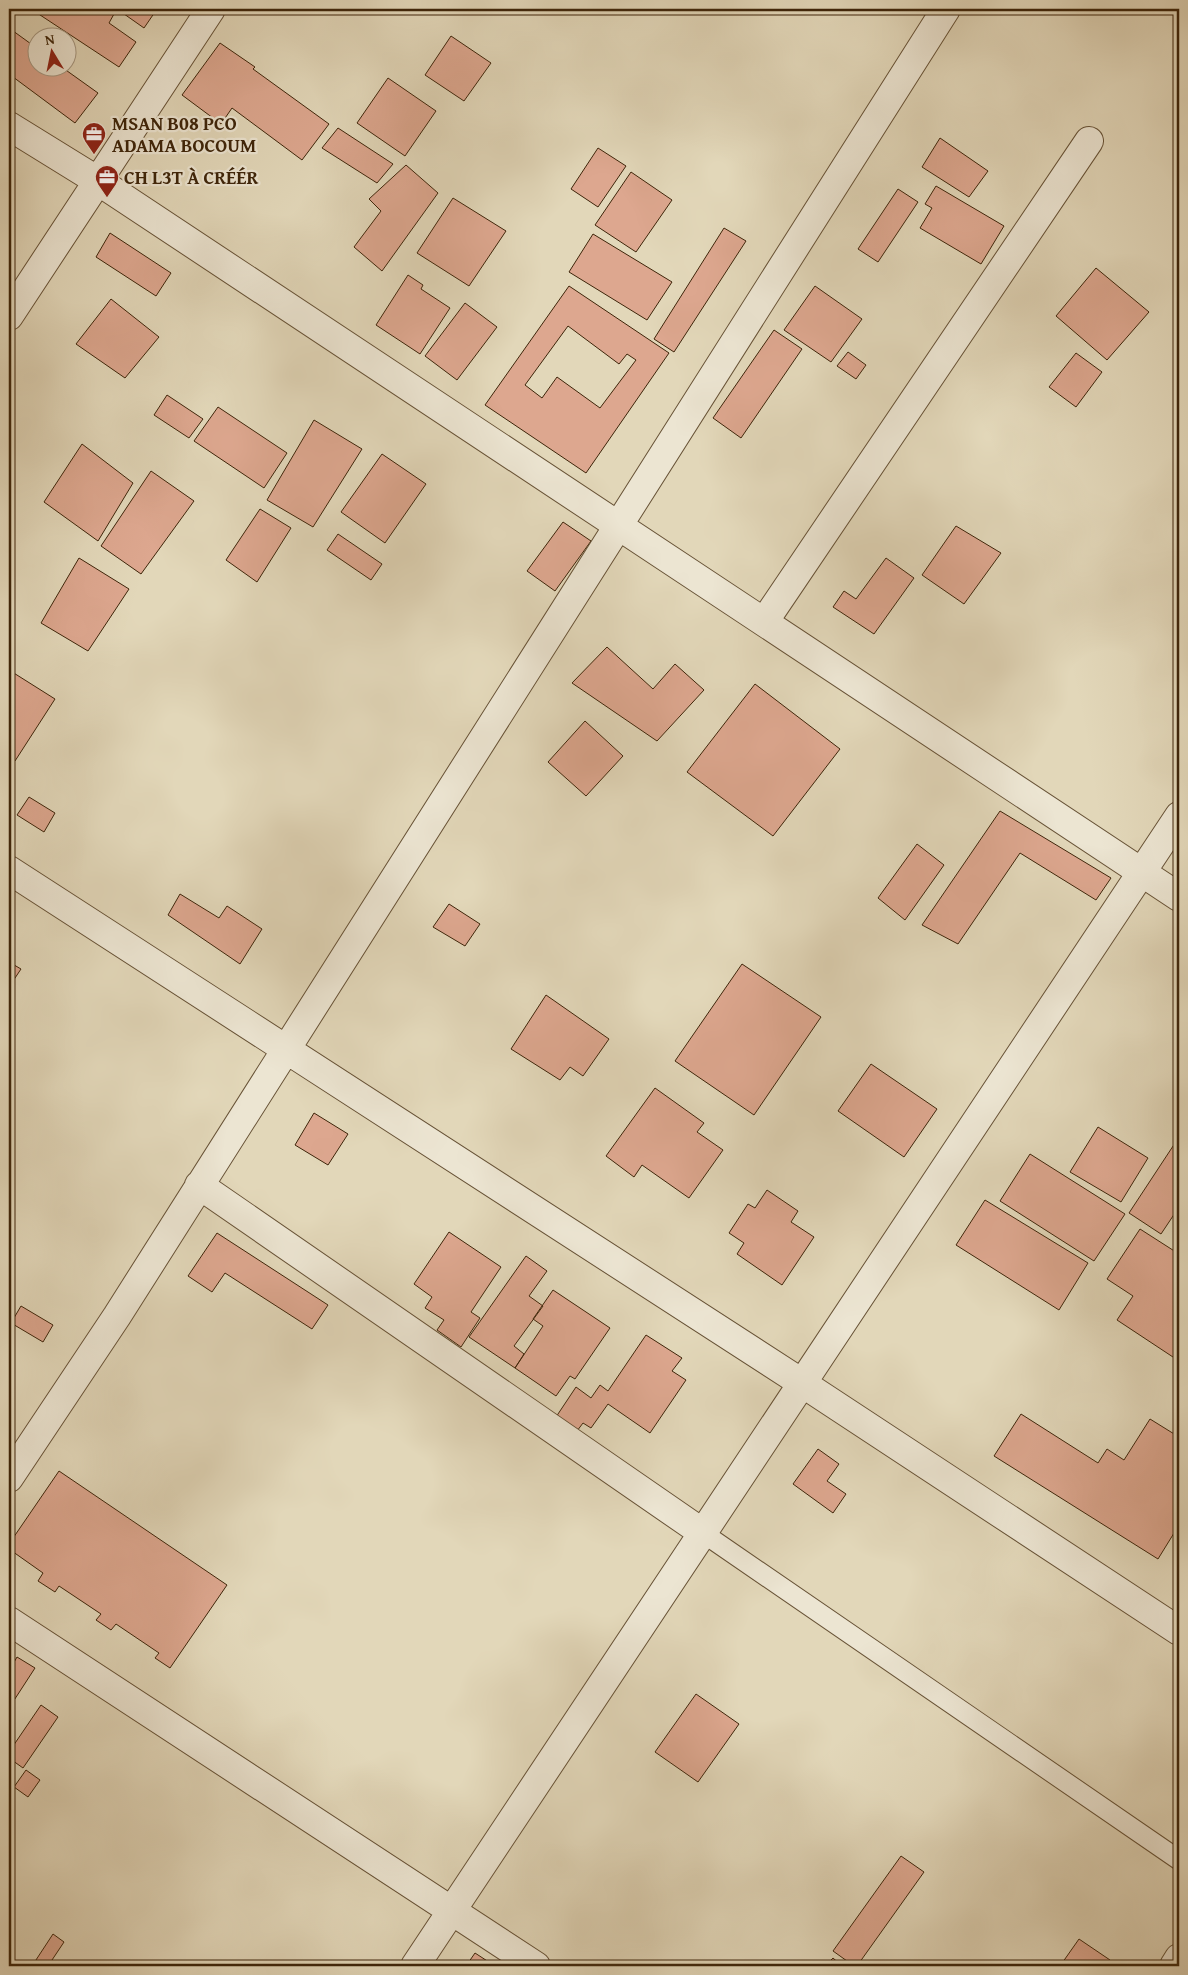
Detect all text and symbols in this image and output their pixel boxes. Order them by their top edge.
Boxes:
north arrow [28,28,78,78]
text: N [43,28,57,50]
place label: MSAN B08 PCO ADAMA BOCOUM [112,109,256,159]
office icon: MSAN B08 PCO ADAMA BOCOUM [81,121,107,155]
place label: CH L3T À CRÉÉR [124,163,258,191]
office icon: CH L3T À CRÉÉR [94,164,120,198]

